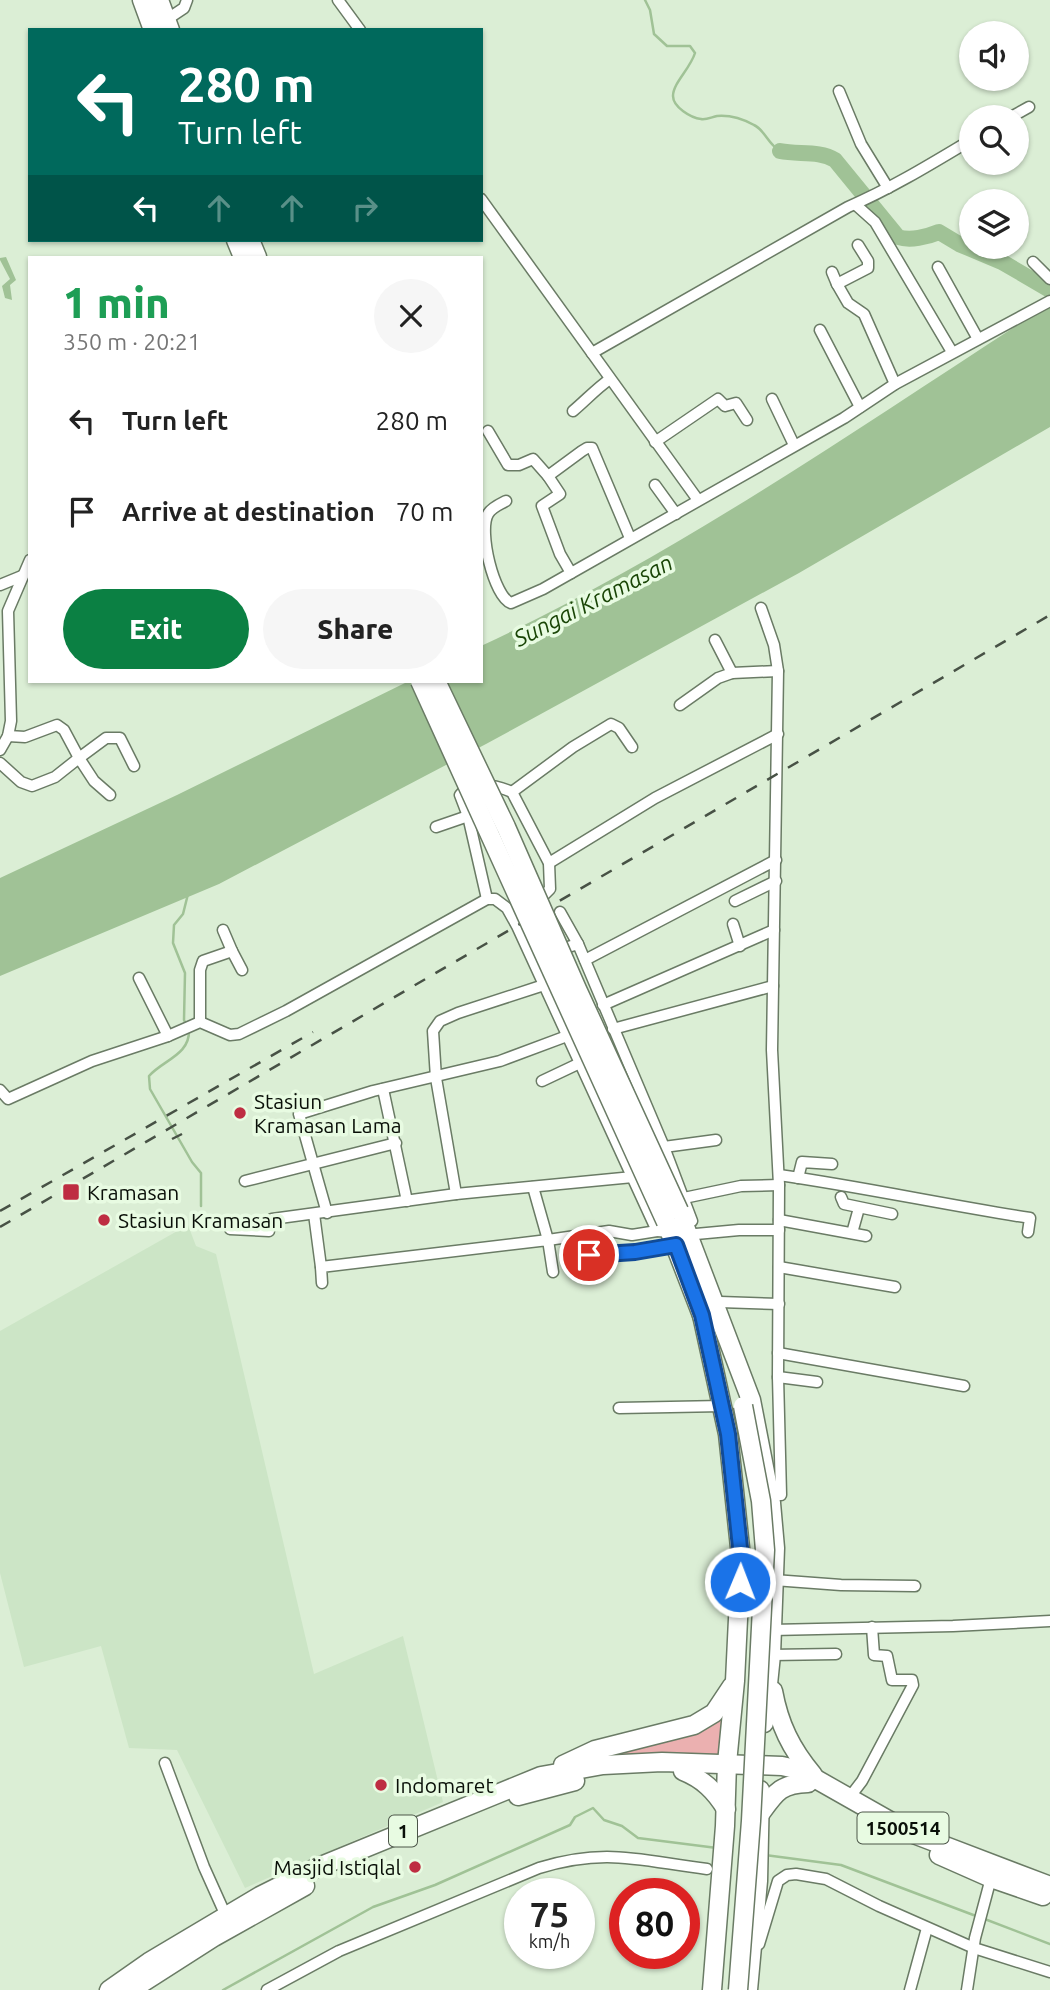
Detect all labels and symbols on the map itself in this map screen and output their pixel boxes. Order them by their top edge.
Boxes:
water label: Sungai Kramasan [509,549,676,651]
place label: Stasiun Kramasan Lama [254,1089,402,1137]
marker: Stasiun Kramasan Lama [232,1105,248,1121]
place label: Kramasan [87,1180,179,1204]
marker: Kramasan [61,1182,81,1202]
place label: Stasiun Kramasan [118,1208,283,1232]
marker: Stasiun Kramasan [96,1212,112,1228]
pin [559,1225,619,1285]
position arrow [703,1545,777,1619]
place label: Indomaret [395,1773,494,1797]
marker: Indomaret [373,1777,389,1793]
road number: 1500514 [858,1812,948,1844]
road number: 1 [389,1815,417,1846]
place label: Masjid Istiqlal [274,1855,401,1879]
marker: Masjid Istiqlal [407,1859,423,1875]
speed limit sign: 80 [609,1878,700,1969]

